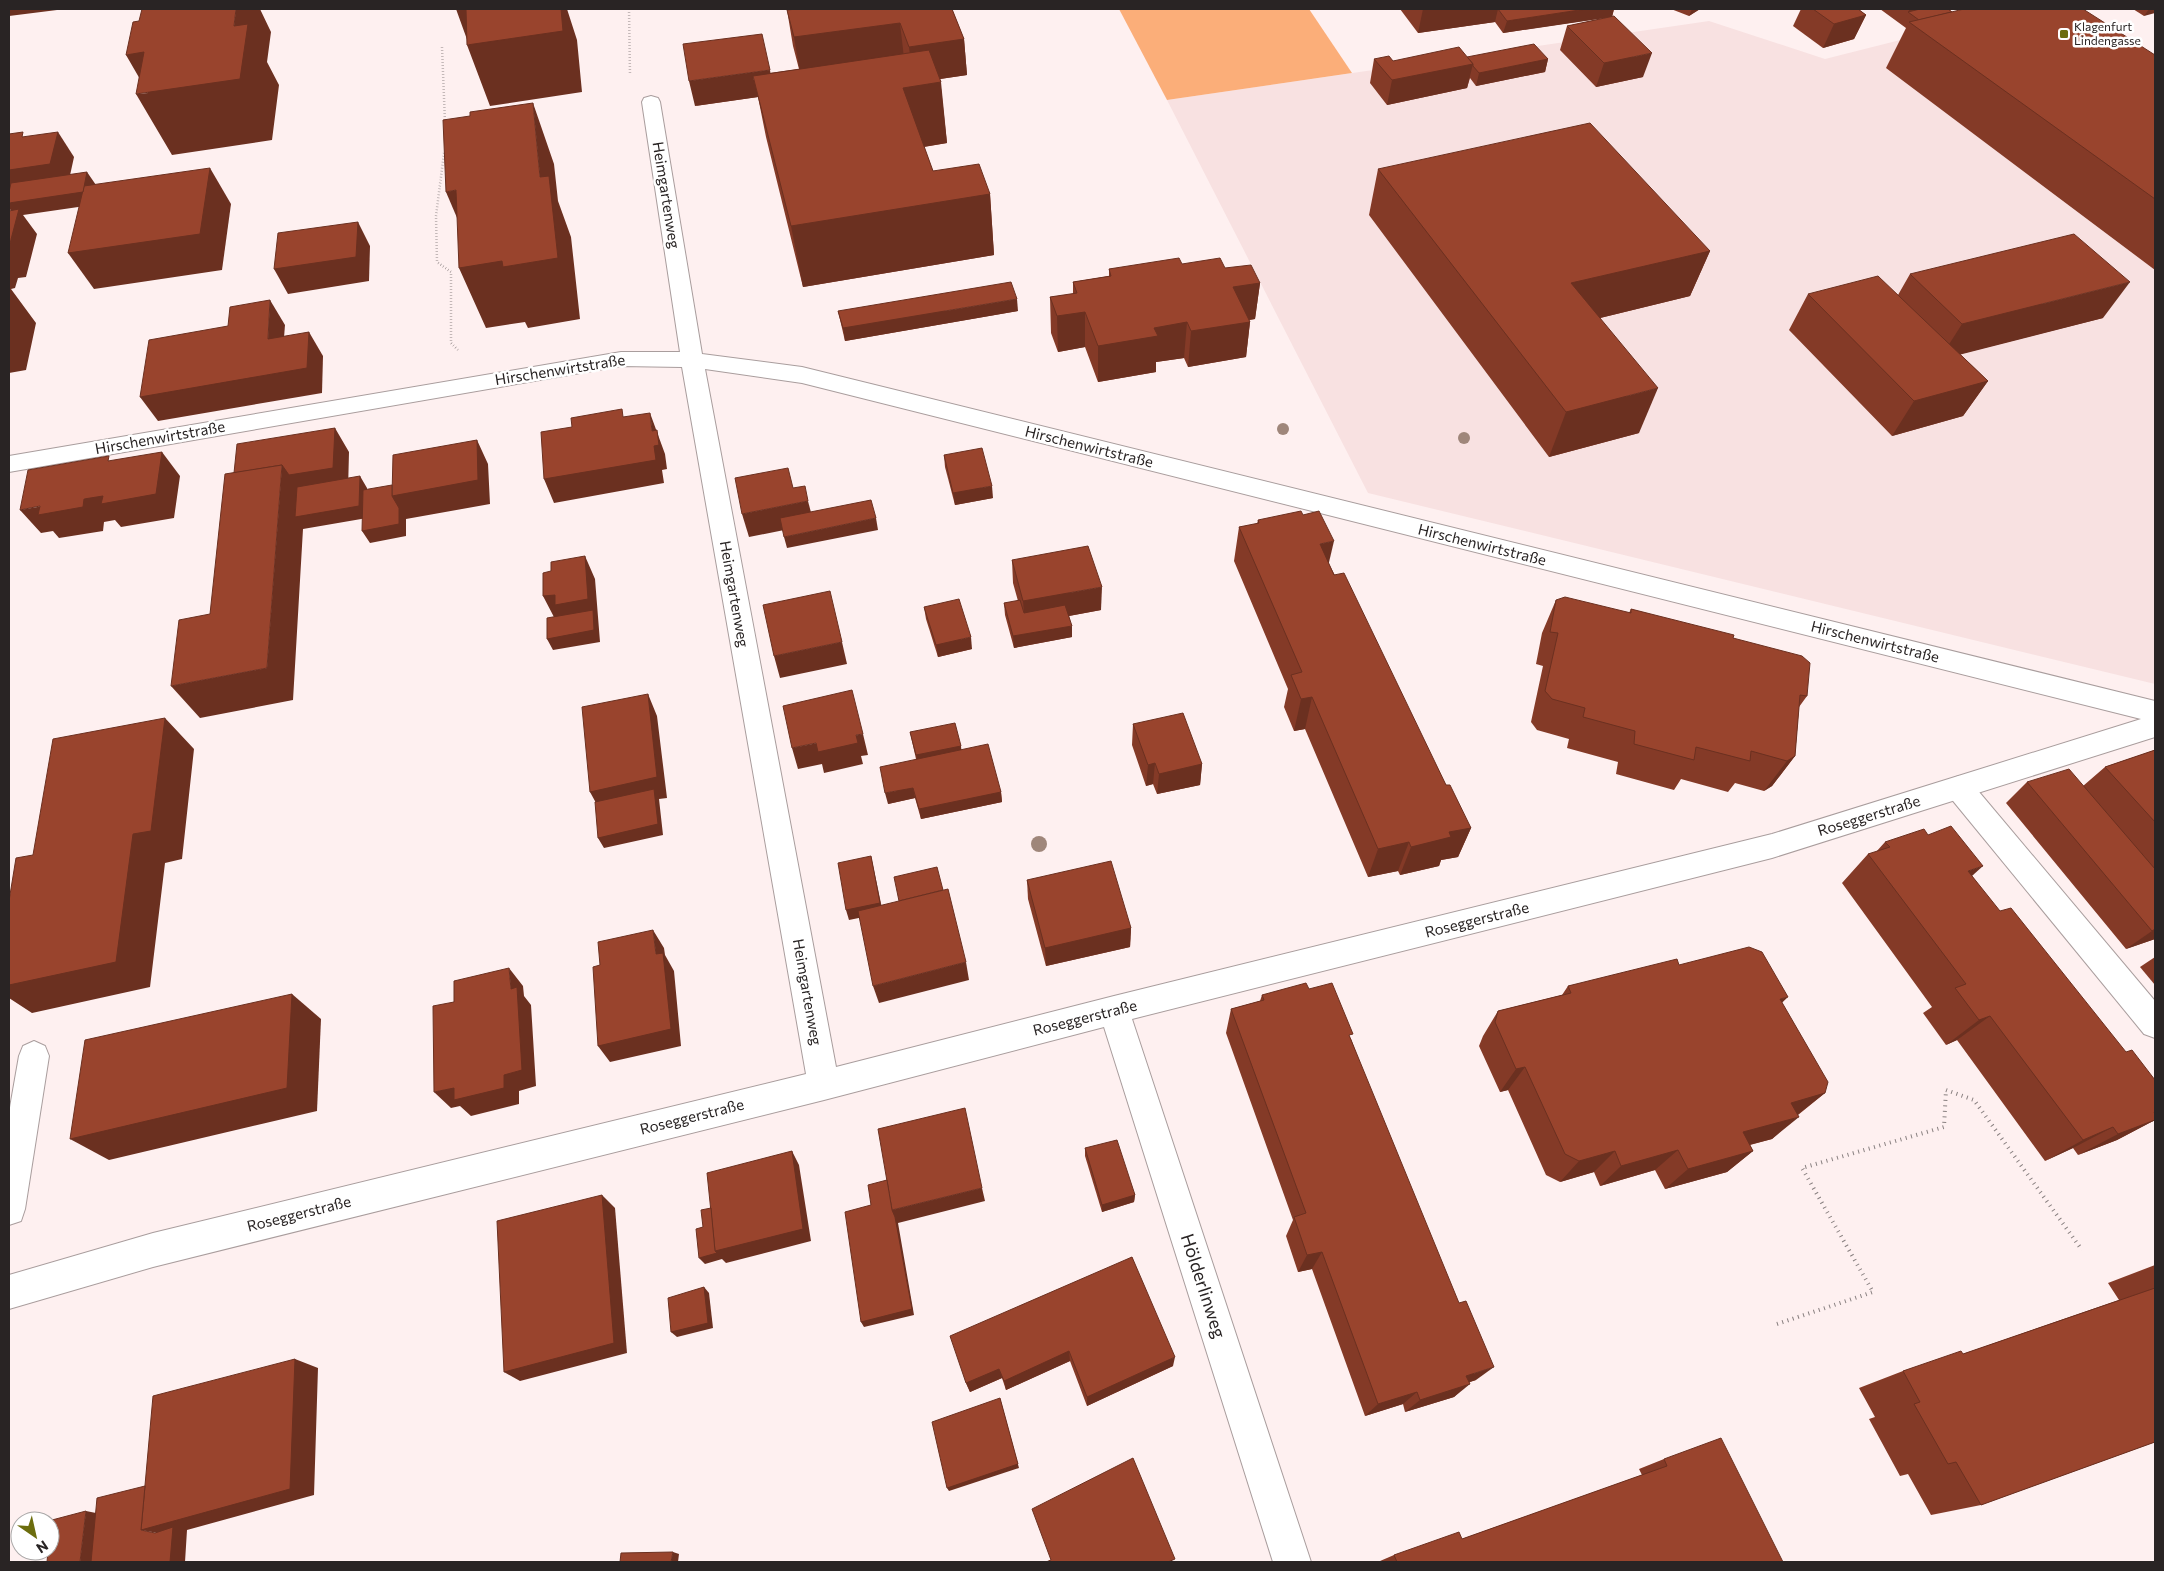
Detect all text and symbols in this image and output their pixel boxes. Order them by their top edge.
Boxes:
place label: Klagenfurt Lindengasse [2074,19,2141,47]
marker: Klagenfurt Lindengasse [2058,28,2070,40]
street label: Heimgartenweg [650,140,684,250]
street label: Hirschenwirtstraße [493,350,626,388]
street label: Hirschenwirtstraße [93,417,226,457]
street label: Hirschenwirtstraße [1023,421,1155,471]
street label: Hirschenwirtstraße [1416,519,1548,569]
street label: Heimgartenweg [717,539,753,649]
street label: Hirschenwirtstraße [1809,616,1941,666]
street label: Roseggerstraße [1815,791,1922,839]
street label: Roseggerstraße [1423,897,1531,941]
street label: Heimgartenweg [790,937,826,1047]
street label: Roseggerstraße [1031,995,1139,1039]
street label: Roseggerstraße [638,1094,746,1138]
street label: Roseggerstraße [245,1191,353,1235]
street label: Hölderlinweg [1177,1231,1231,1341]
north arrow [10,1511,60,1561]
text: N [33,1537,52,1557]

